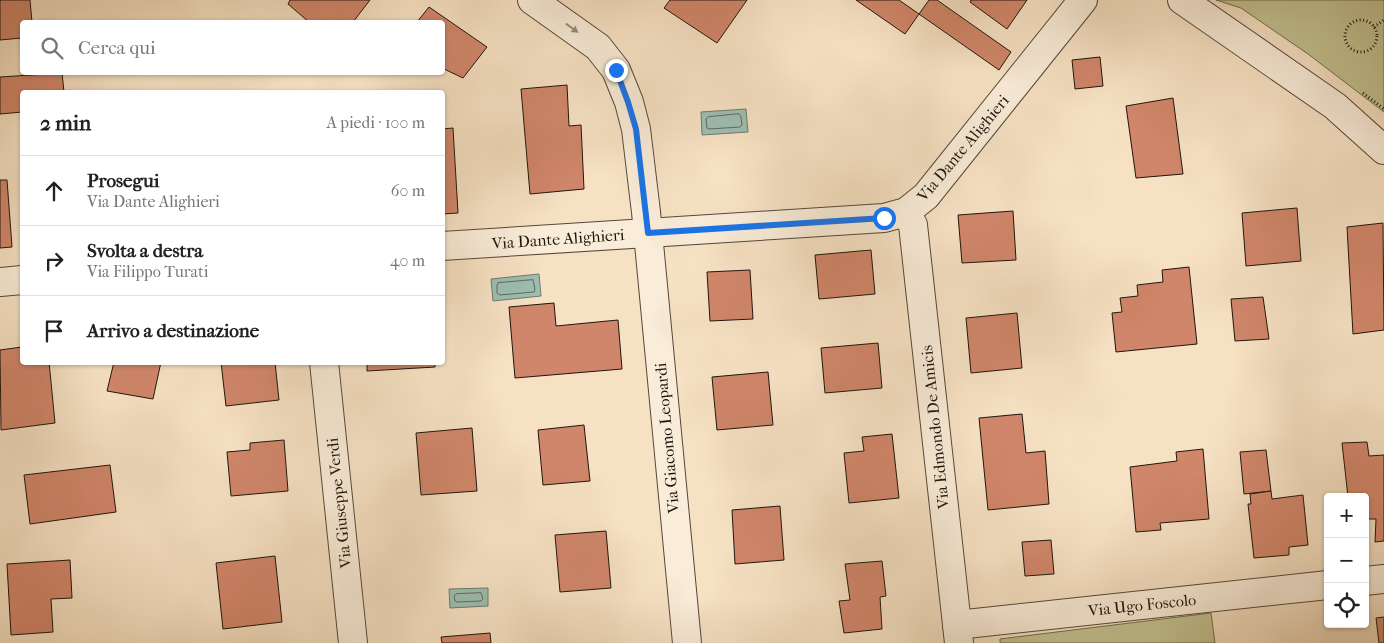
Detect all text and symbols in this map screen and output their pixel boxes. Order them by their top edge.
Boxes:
search box [20,20,445,75]
one-way arrow [566,23,579,33]
icon: search [38,34,66,62]
text: Cerca qui [78,37,156,59]
route end [605,59,628,82]
street label: Via Dante Alighieri [912,91,1013,206]
text: 2 min [40,111,91,135]
text: A piedi · 100 m [327,113,425,132]
text: Prosegui [87,170,159,192]
icon: ahead [40,177,68,205]
text: 60 m [391,181,425,200]
text: Via Dante Alighieri [87,192,220,211]
route start [873,207,896,230]
street label: Via Dante Alighieri [490,225,625,253]
text: Svolta a destra [87,240,203,262]
icon: right [40,247,68,275]
text: 40 m [390,251,425,270]
text: Via Filippo Turati [87,262,208,281]
icon: arrive [40,317,68,345]
text: Arrivo a destinazione [87,320,259,342]
street label: Via Edmondo De Amicis [917,344,953,511]
street label: Via Giacomo Leopardi [651,362,683,515]
street label: Via Giuseppe Verdi [323,437,355,570]
map controls [1324,493,1369,628]
button: + [1324,493,1369,538]
button: − [1324,538,1369,583]
button: locate [1324,583,1369,628]
street label: Via Ugo Foscolo [1086,590,1197,620]

